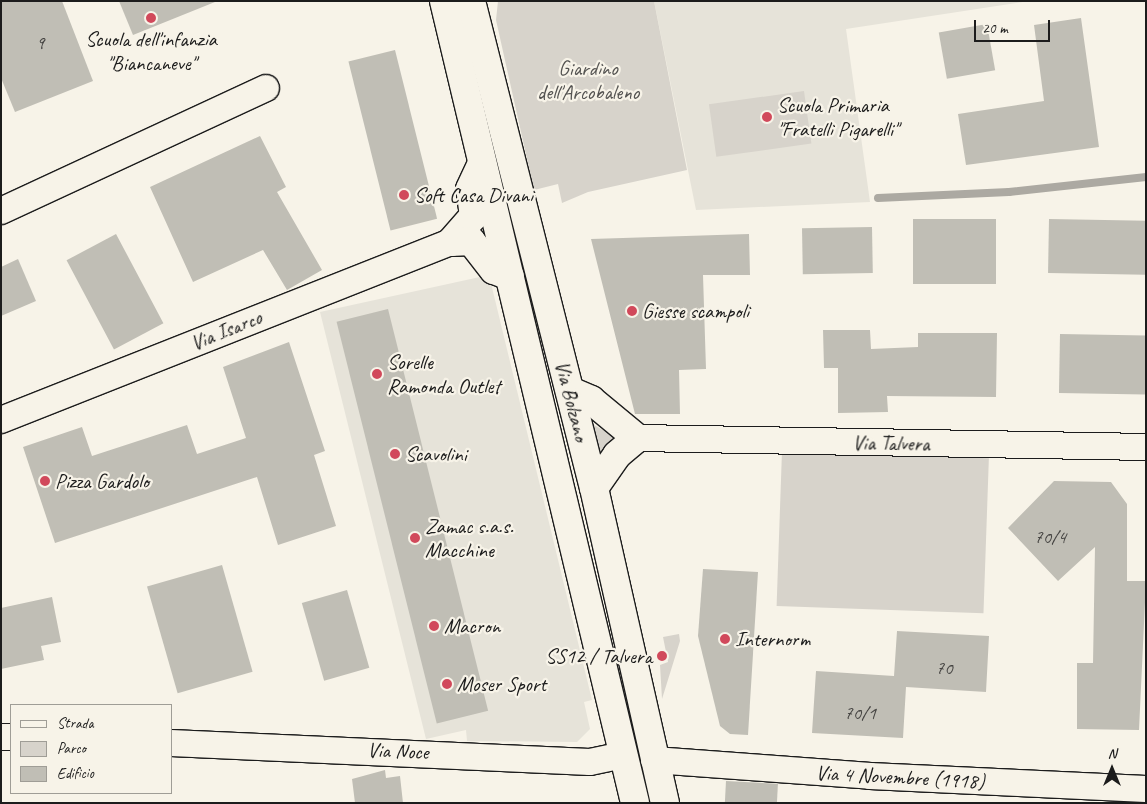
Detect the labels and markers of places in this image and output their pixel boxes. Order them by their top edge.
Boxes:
marker: Scuola dell'infanzia "Biancaneve" [145,12,157,24]
place label: Scuola dell'infanzia "Biancaneve" [85,26,217,76]
place label: Scuola Primaria "Fratelli Pigarelli" [777,92,898,142]
marker: Scuola Primaria "Fratelli Pigarelli" [761,111,773,123]
place label: Soft Casa Divani [414,182,534,208]
marker: Soft Casa Divani [398,189,410,201]
place label: Giesse scampoli [642,298,748,324]
marker: Giesse scampoli [626,305,638,317]
place label: Sorelle Ramonda Outlet [387,349,500,399]
marker: Sorelle Ramonda Outlet [371,368,383,380]
place label: Scavolini [405,441,467,467]
marker: Scavolini [389,448,401,460]
place label: Pizza Gardolo [55,468,149,494]
marker: Pizza Gardolo [39,475,51,487]
place label: Zamac s.a.s. Macchine [425,513,513,563]
marker: Zamac s.a.s. Macchine [409,532,421,544]
place label: Macron [444,613,500,639]
marker: Macron [428,620,440,632]
place label: Internorm [735,626,810,652]
marker: Internorm [719,633,731,645]
place label: SS12 / Talvera [545,643,652,669]
marker: SS12 / Talvera [656,650,668,662]
place label: Moser Sport [457,671,546,697]
marker: Moser Sport [441,678,453,690]

